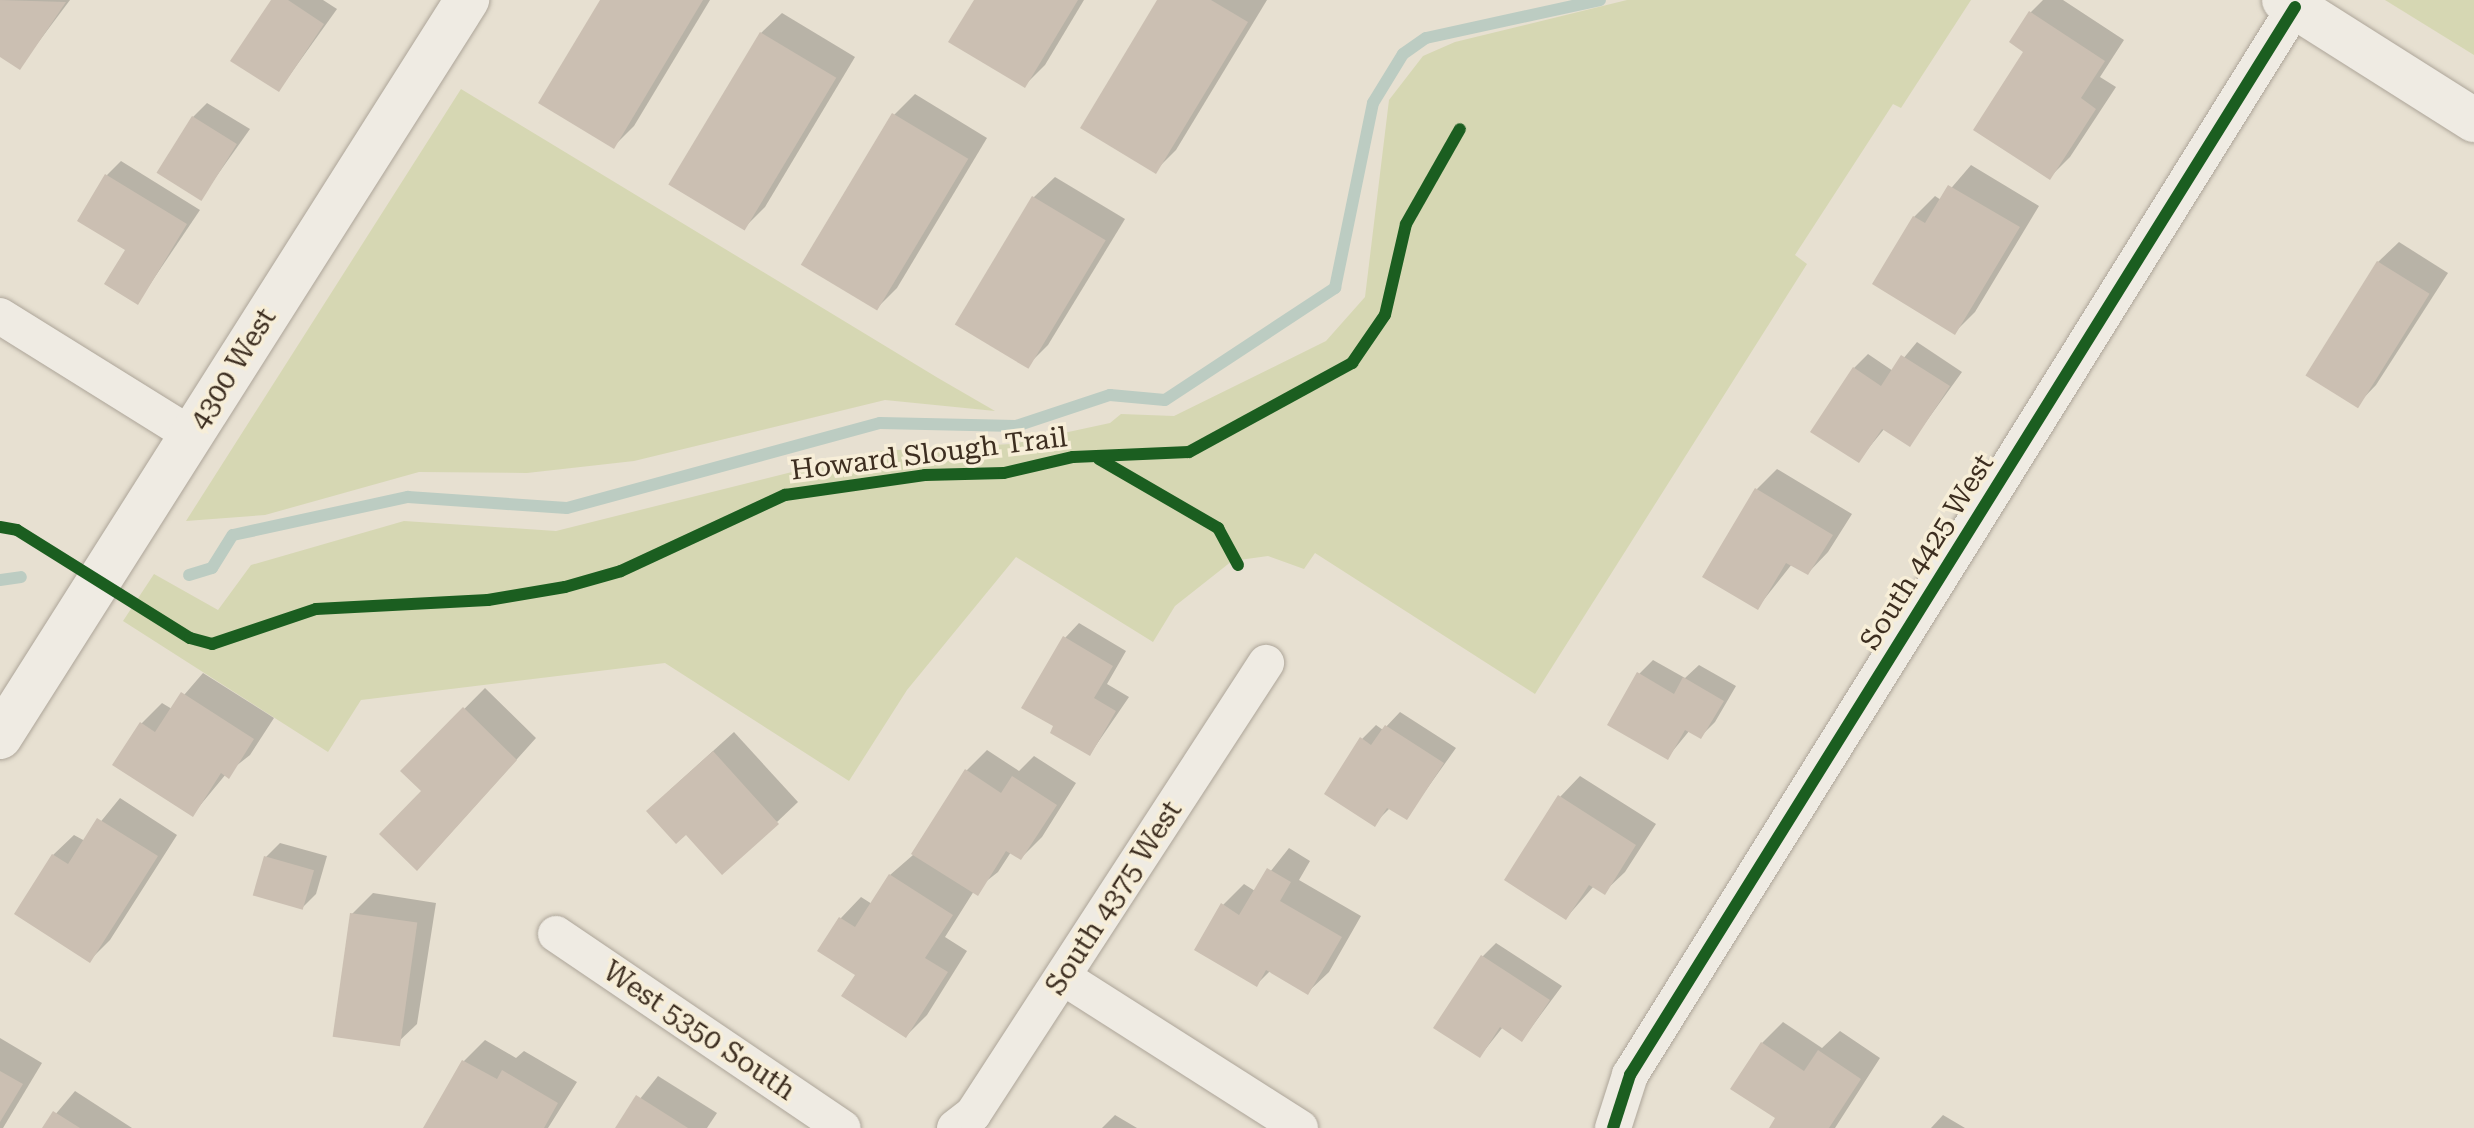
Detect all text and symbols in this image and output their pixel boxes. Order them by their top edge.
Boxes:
street label: 4300 West [183,302,283,436]
street label: Howard Slough Trail [789,420,1069,488]
street label: South 4425 West [1853,448,2001,656]
street label: South 4375 West [1039,795,1189,1001]
street label: West 5350 South [597,954,801,1108]

